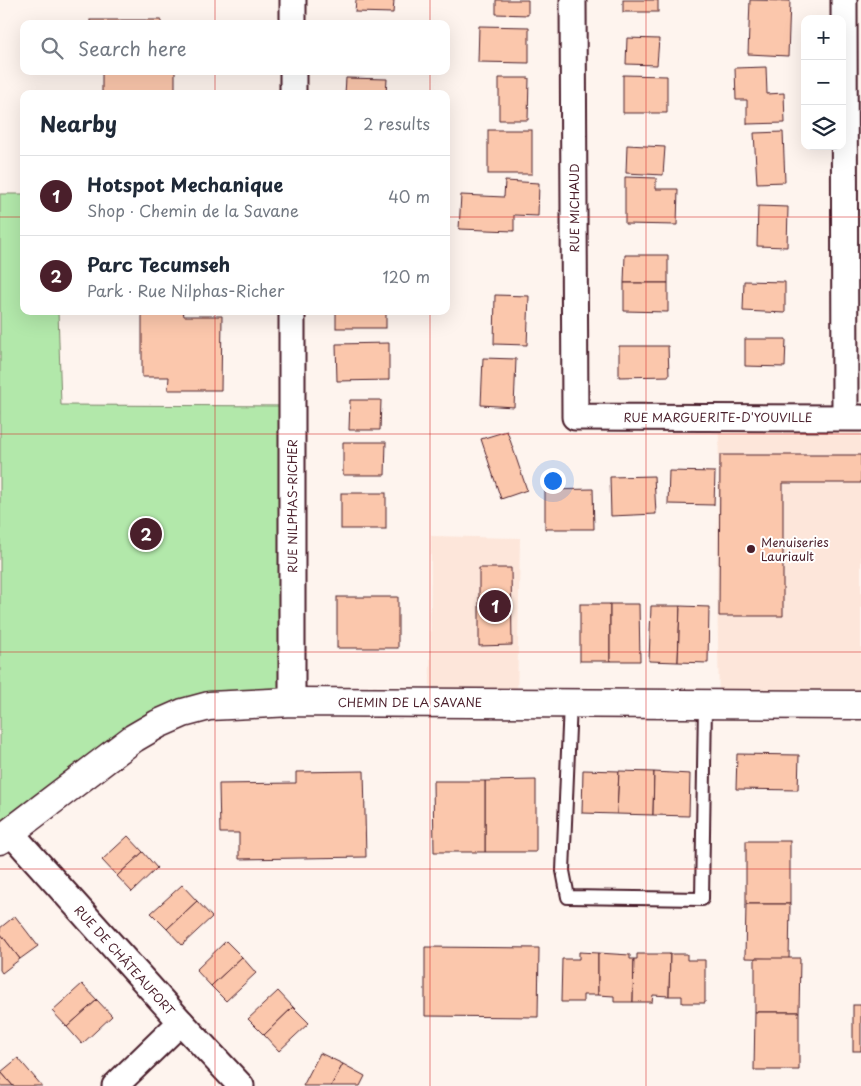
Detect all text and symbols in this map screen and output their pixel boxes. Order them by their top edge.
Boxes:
map controls [801,15,846,150]
button: + [801,15,846,60]
search box [20,20,450,75]
icon: search [38,34,66,62]
text: Search here [78,34,187,62]
button: − [801,60,846,105]
button: layers [801,105,846,150]
text: Nearby [40,107,117,139]
text: 2 results [363,111,430,135]
street label: RUE MICHAUD [565,163,583,253]
text: Hotspot Mechanique [87,170,283,198]
text: 1 [52,184,60,208]
text: 40 m [388,184,430,208]
text: Shop · Chemin de la Savane [87,198,299,222]
text: Parc Tecumseh [87,250,230,278]
text: 2 [50,264,62,288]
text: 120 m [383,264,430,288]
text: Park · Rue Nilphas-Richer [87,278,284,302]
street label: RUE MARGUERITE-D'YOUVILLE [623,408,813,426]
street label: RUE NILPHAS-RICHER [283,439,301,573]
your location [540,468,566,494]
pin: 2 [130,515,162,553]
place label: Menuiseries Lauriault [761,533,829,565]
marker: Menuiseries Lauriault [745,543,757,555]
pin: 1 [479,587,511,625]
street label: CHEMIN DE LA SAVANE [338,693,482,711]
street label: RUE DE CHÂTEAUFORT [71,901,180,1020]

